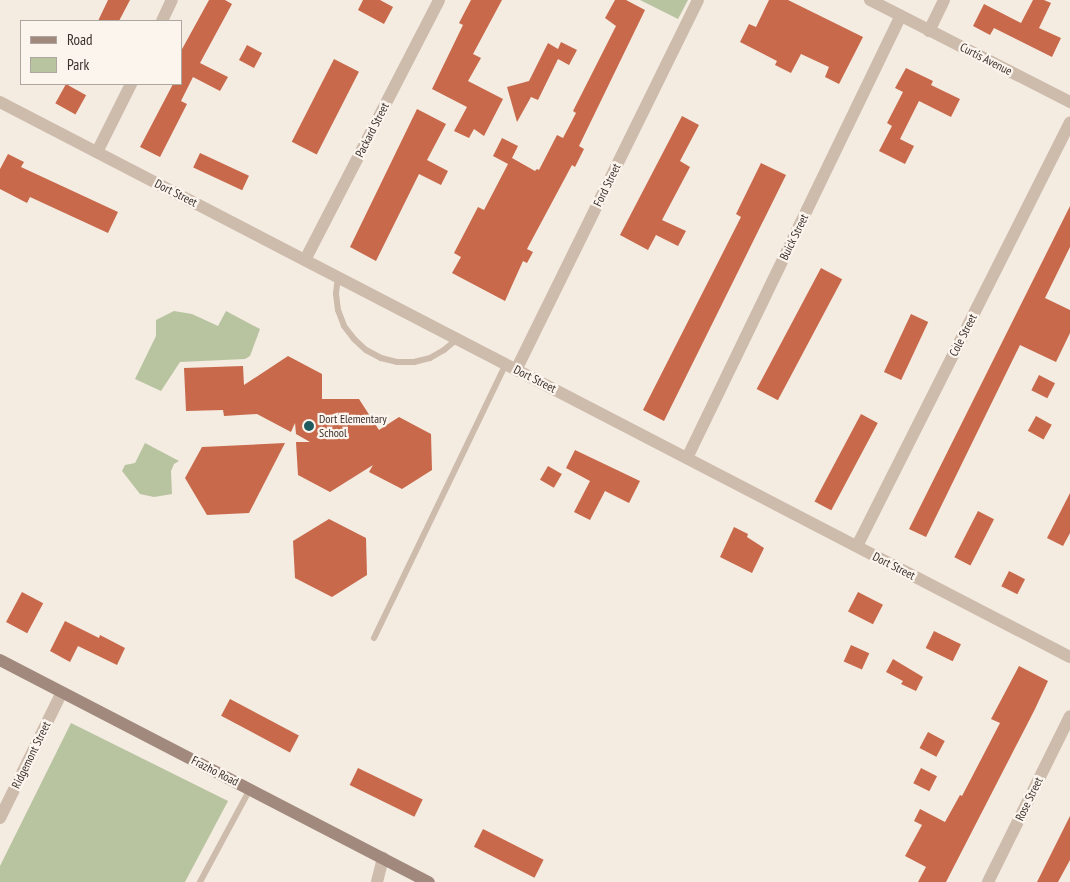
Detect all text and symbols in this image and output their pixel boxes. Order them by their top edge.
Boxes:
legend [20,20,182,85]
text: Road [67,30,93,49]
street label: Curtis Avenue [957,40,1015,78]
text: Park [67,55,89,74]
street label: Packard Street [352,100,392,160]
street label: Ford Street [590,161,624,209]
street label: Dort Street [152,176,200,210]
street label: Buick Street [777,211,811,263]
street label: Cole Street [946,311,980,359]
street label: Dort Street [511,362,559,396]
place label: Dort Elementary School [319,412,387,440]
marker: Dort Elementary School [303,420,315,432]
street label: Dort Street [870,549,918,583]
street label: Ridgemont Street [9,719,53,791]
street label: Frazho Road [189,753,241,789]
street label: Rose Street [1012,775,1046,823]

